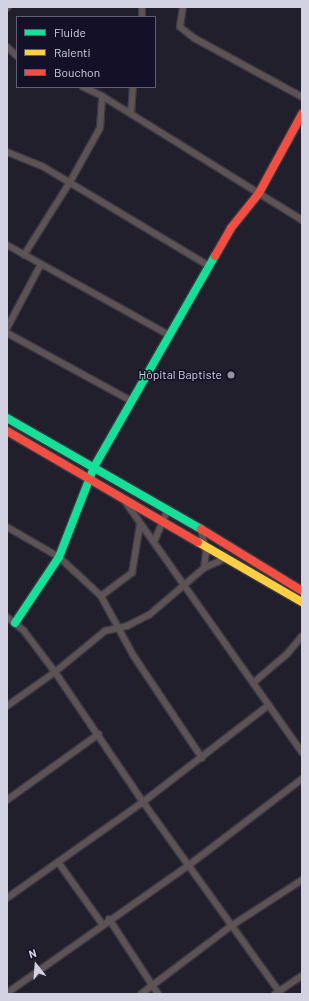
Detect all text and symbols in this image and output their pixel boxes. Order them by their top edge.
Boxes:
legend [16,16,156,88]
text: Fluide [54,25,86,39]
text: Ralenti [54,45,91,59]
text: Bouchon [54,65,100,79]
place label: Hôpital Baptiste [138,368,222,382]
marker: Hôpital Baptiste [225,369,237,381]
north arrow [16,945,56,985]
text: N [27,946,38,960]

